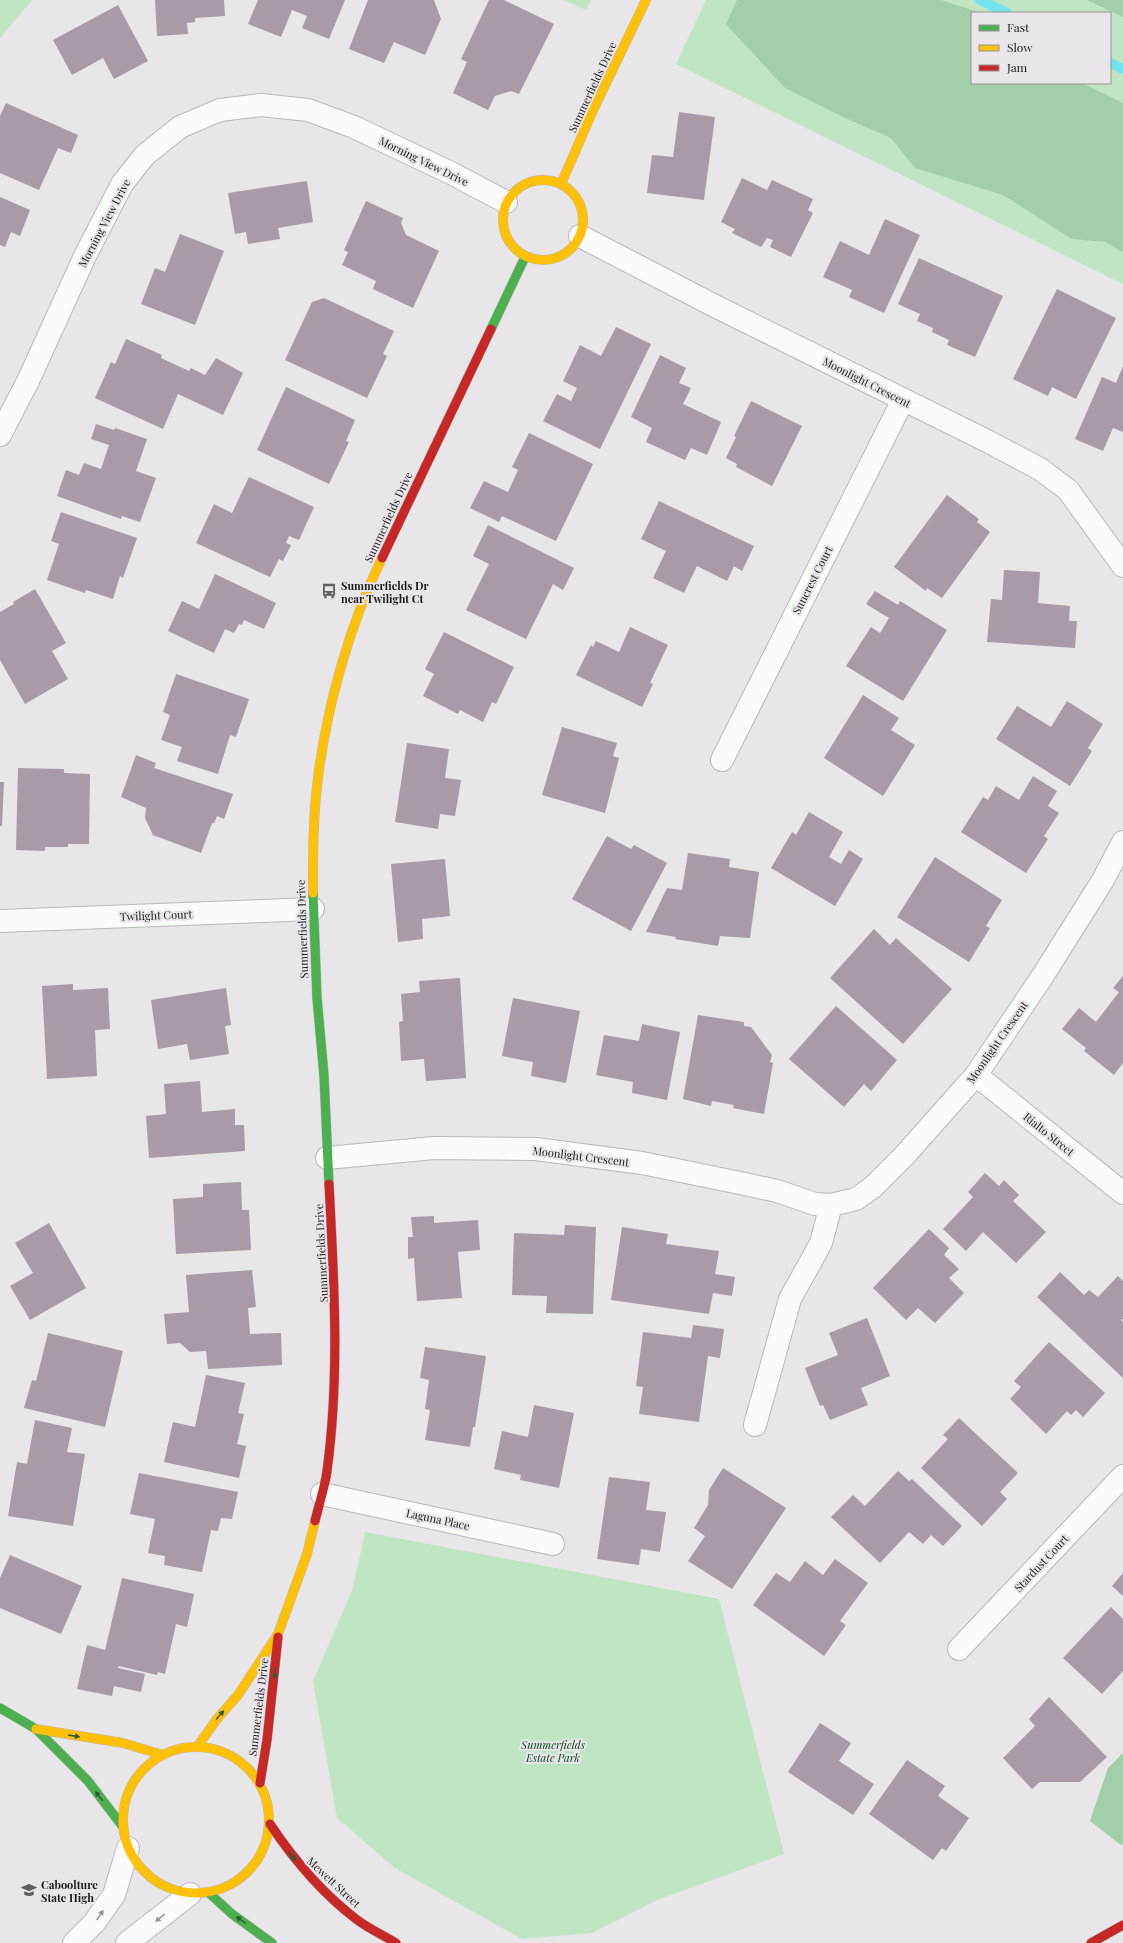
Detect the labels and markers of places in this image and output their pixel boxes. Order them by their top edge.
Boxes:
place label: Summerfields Dr near Twilight Ct [341,578,429,606]
bus stop icon: Summerfields Dr near Twilight Ct [320,582,338,600]
place label: Caboolture State High [41,1877,98,1905]
school or university icon: Caboolture State High [20,1881,38,1899]

